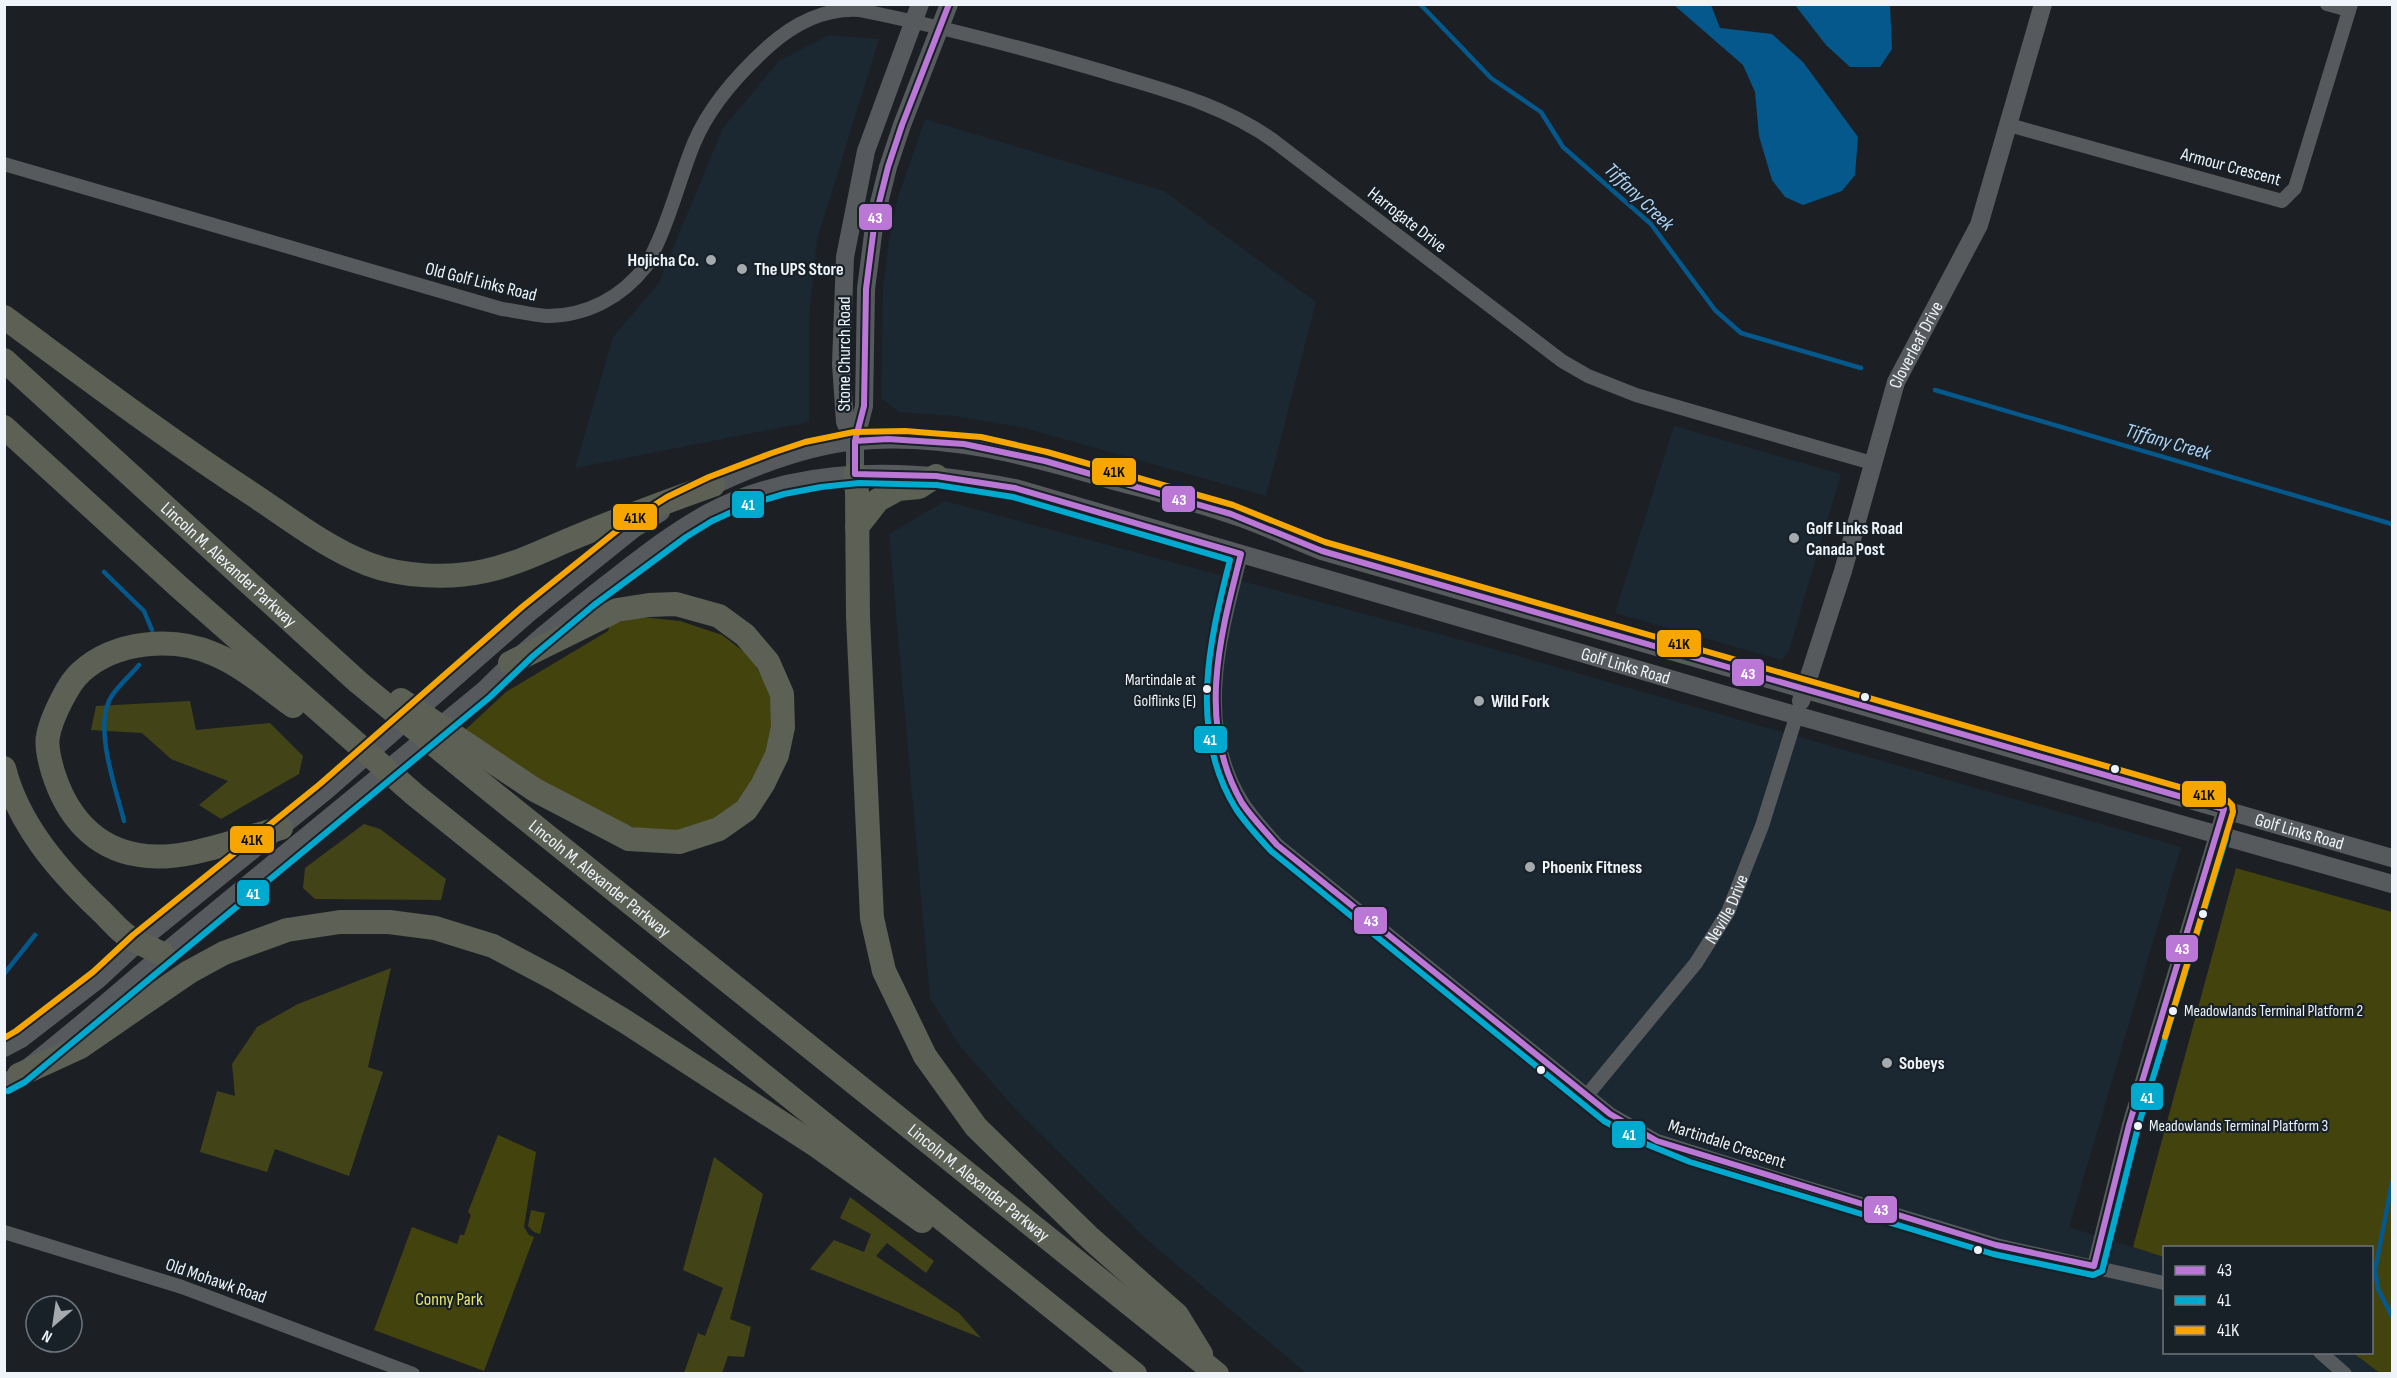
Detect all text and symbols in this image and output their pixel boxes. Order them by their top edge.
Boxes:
street label: Armour Crescent [2178,143,2284,191]
water label: Tiffany Creek [1599,158,1679,236]
street label: Harrogate Drive [1363,183,1451,257]
line badge: 43 [858,203,893,231]
text: 43 [868,209,882,228]
place label: Hojicha Co. [628,250,699,271]
marker: Hojicha Co. [704,253,718,267]
street label: Old Golf Links Road [423,258,539,306]
place label: The UPS Store [754,259,844,280]
marker: The UPS Store [735,262,749,276]
street label: Stone Church Road [834,297,855,411]
street label: Cloverleaf Drive [1884,298,1947,390]
water label: Tiffany Creek [2123,418,2214,466]
line badge: 41K [1091,457,1137,486]
text: 41K [1103,463,1125,482]
line badge: 43 [1161,485,1196,513]
line badge: 41 [731,490,765,519]
text: 43 [1172,491,1186,510]
text: 41 [741,496,756,515]
street label: Lincoln M. Alexander Parkway [157,498,301,632]
line badge: 41K [612,503,658,531]
text: 41K [624,509,646,528]
place label: Golf Links Road Canada Post [1806,518,1903,560]
marker: Golf Links Road Canada Post [1787,531,1801,545]
line badge: 41K [1656,629,1702,658]
text: 41K [1668,635,1690,654]
street label: Golf Links Road [1579,643,1673,689]
line badge: 43 [1731,658,1765,687]
text: 43 [1741,665,1755,684]
place label: Martindale at Golflinks (E) [1125,671,1196,711]
marker: Martindale at Golflinks (E) [1201,683,1213,695]
place label: Wild Fork [1491,691,1550,712]
unlabelled marker [1859,691,1871,703]
marker: Wild Fork [1472,694,1486,708]
line badge: 41 [1193,725,1228,754]
text: 41 [1203,731,1218,750]
unlabelled marker [2109,763,2121,775]
line badge: 41K [2181,780,2227,808]
text: 41K [2193,786,2215,805]
street label: Golf Links Road [2252,809,2346,854]
street label: Lincoln M. Alexander Parkway [525,815,675,942]
line badge: 41K [229,825,275,854]
text: 41K [241,831,263,850]
place label: Phoenix Fitness [1542,857,1642,878]
marker: Phoenix Fitness [1523,860,1537,874]
street label: Neville Drive [1700,871,1752,948]
line badge: 41 [236,879,270,907]
text: 41 [246,885,261,904]
line badge: 43 [1353,906,1388,935]
unlabelled marker [2197,908,2209,920]
text: 43 [1364,912,1378,931]
line badge: 43 [2165,934,2199,963]
text: 43 [2175,940,2189,959]
place label: Meadowlands Terminal Platform 2 [2184,1002,2363,1021]
marker: Meadowlands Terminal Platform 2 [2167,1005,2179,1017]
place label: Sobeys [1899,1053,1945,1074]
marker: Sobeys [1880,1056,1894,1070]
unlabelled marker [1535,1064,1547,1076]
line badge: 41 [2130,1082,2164,1111]
text: 41 [2140,1089,2155,1108]
street label: Martindale Crescent [1666,1115,1789,1173]
place label: Meadowlands Terminal Platform 3 [2149,1117,2328,1136]
street label: Lincoln M. Alexander Parkway [904,1119,1054,1246]
line badge: 41 [1611,1120,1646,1149]
marker: Meadowlands Terminal Platform 3 [2132,1120,2144,1132]
text: 41 [1622,1126,1637,1145]
line badge: 43 [1863,1195,1898,1224]
text: 43 [1874,1201,1888,1220]
unlabelled marker [1972,1244,1984,1256]
legend [2163,1246,2373,1354]
street label: Old Mohawk Road [163,1254,269,1308]
text: 43 [2217,1260,2232,1281]
park label: Conny Park [415,1289,483,1310]
text: 41 [2217,1290,2232,1311]
north arrow [24,1294,84,1354]
text: 41K [2217,1320,2240,1341]
text: N [39,1325,56,1346]

